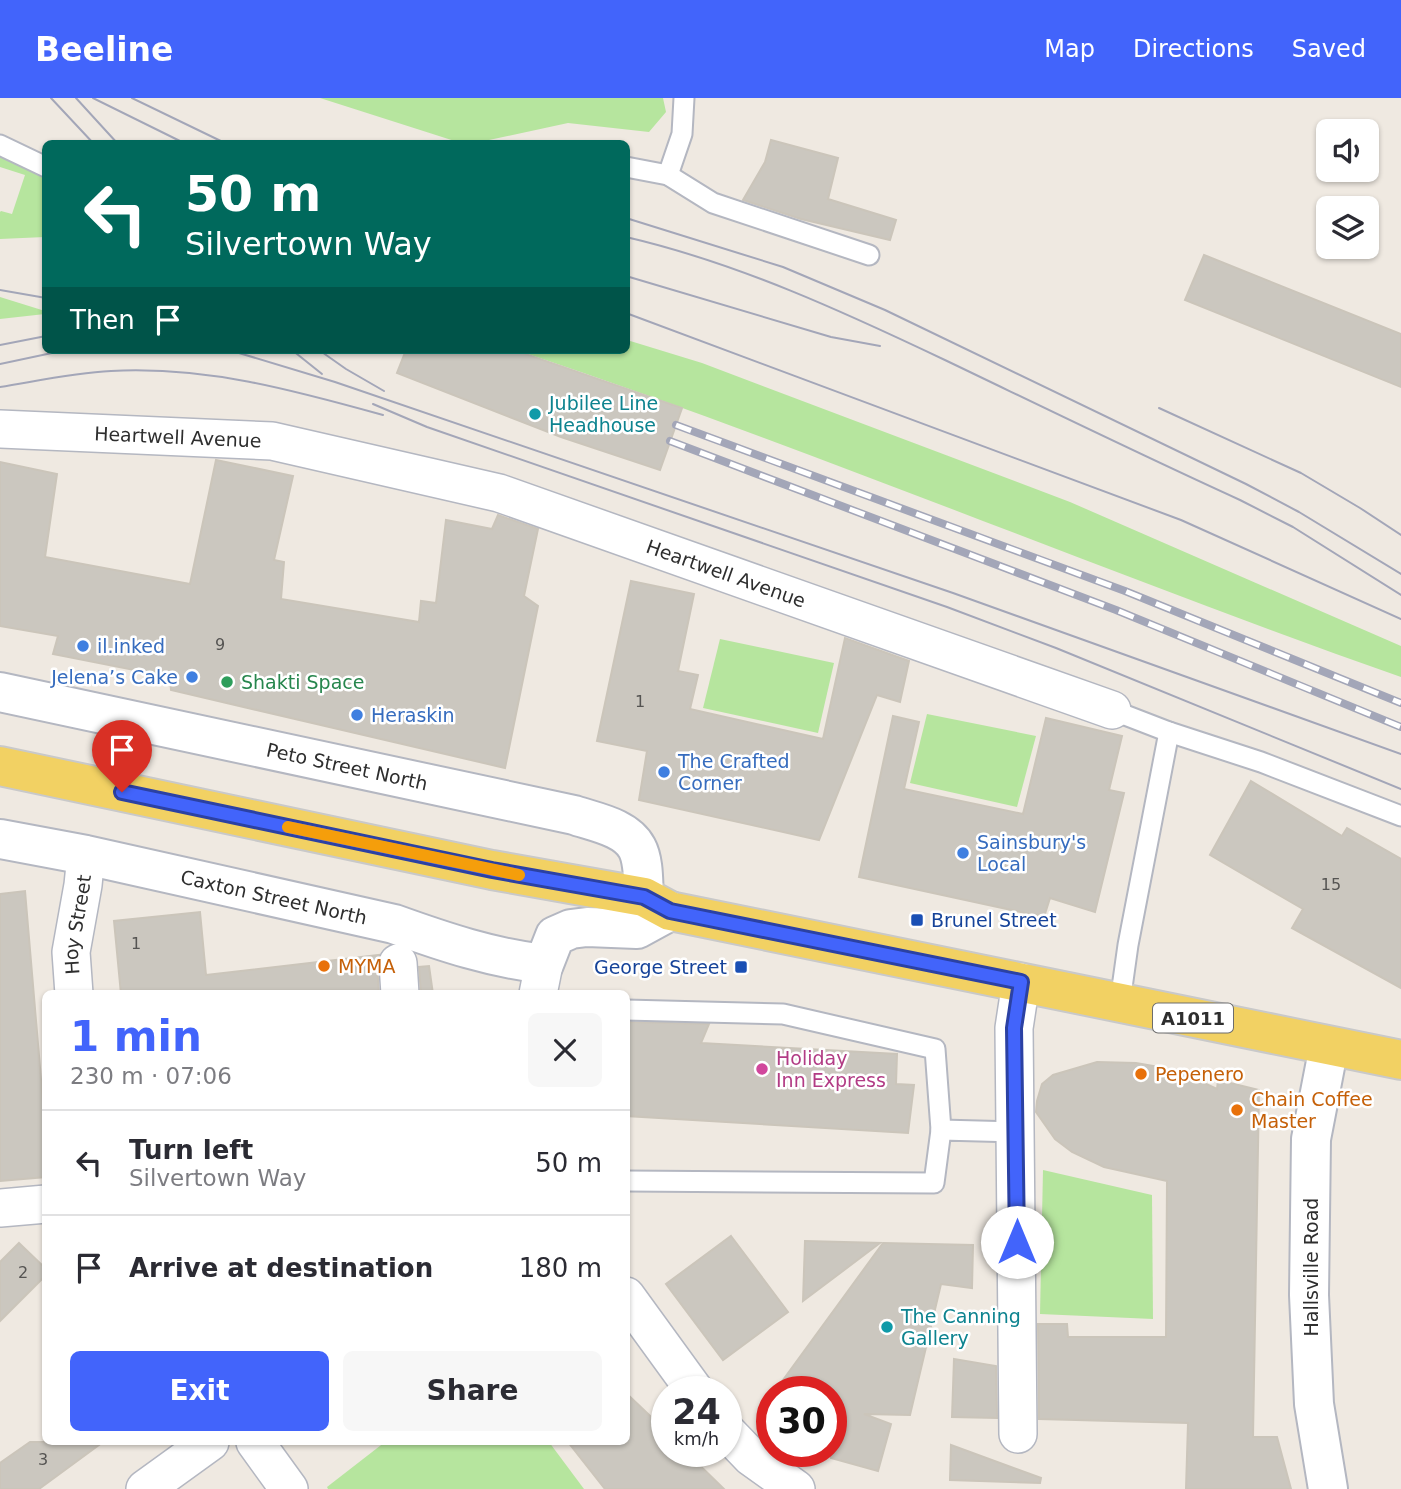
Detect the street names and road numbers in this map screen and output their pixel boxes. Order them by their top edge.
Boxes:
street label: Heartwell Avenue [94,422,262,452]
street label: Heartwell Avenue [643,535,809,612]
street label: Peto Street North [264,738,430,794]
street label: Caxton Street North [179,866,369,929]
street label: Hoy Street [60,874,95,975]
road number: A1011 [1153,1003,1233,1032]
street label: Hallsville Road [1300,1198,1322,1336]

